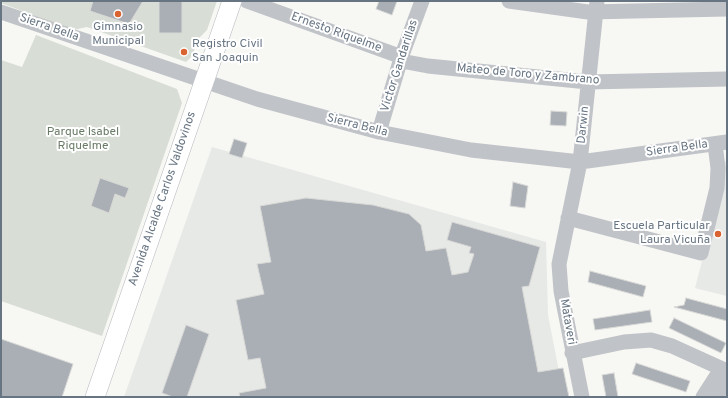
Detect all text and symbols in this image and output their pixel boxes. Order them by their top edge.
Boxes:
marker: Gimnasio Municipal [113,9,123,19]
street label: Ernesto Riquelme [289,10,383,56]
street label: Sierra Bella [17,11,81,45]
street label: Victor Gandarillas [378,18,422,114]
place label: Gimnasio Municipal [92,21,144,49]
place label: Registro Civil San Joaquin [192,38,263,66]
marker: Registro Civil San Joaquin [179,47,189,57]
street label: Mateo de Toro y Zambrano [456,62,600,88]
street label: Darwin [575,106,593,144]
street label: Avenida Alcalde Carlos Valdovinos [126,110,200,288]
street label: Sierra Bella [325,112,389,140]
park label: Parque Isabel Riquelme [47,126,119,154]
street label: Sierra Bella [645,138,709,160]
place label: Escuela Particular Laura Vicuña [613,220,710,248]
marker: Escuela Particular Laura Vicuña [713,229,723,239]
street label: Mataveri [556,298,578,346]

